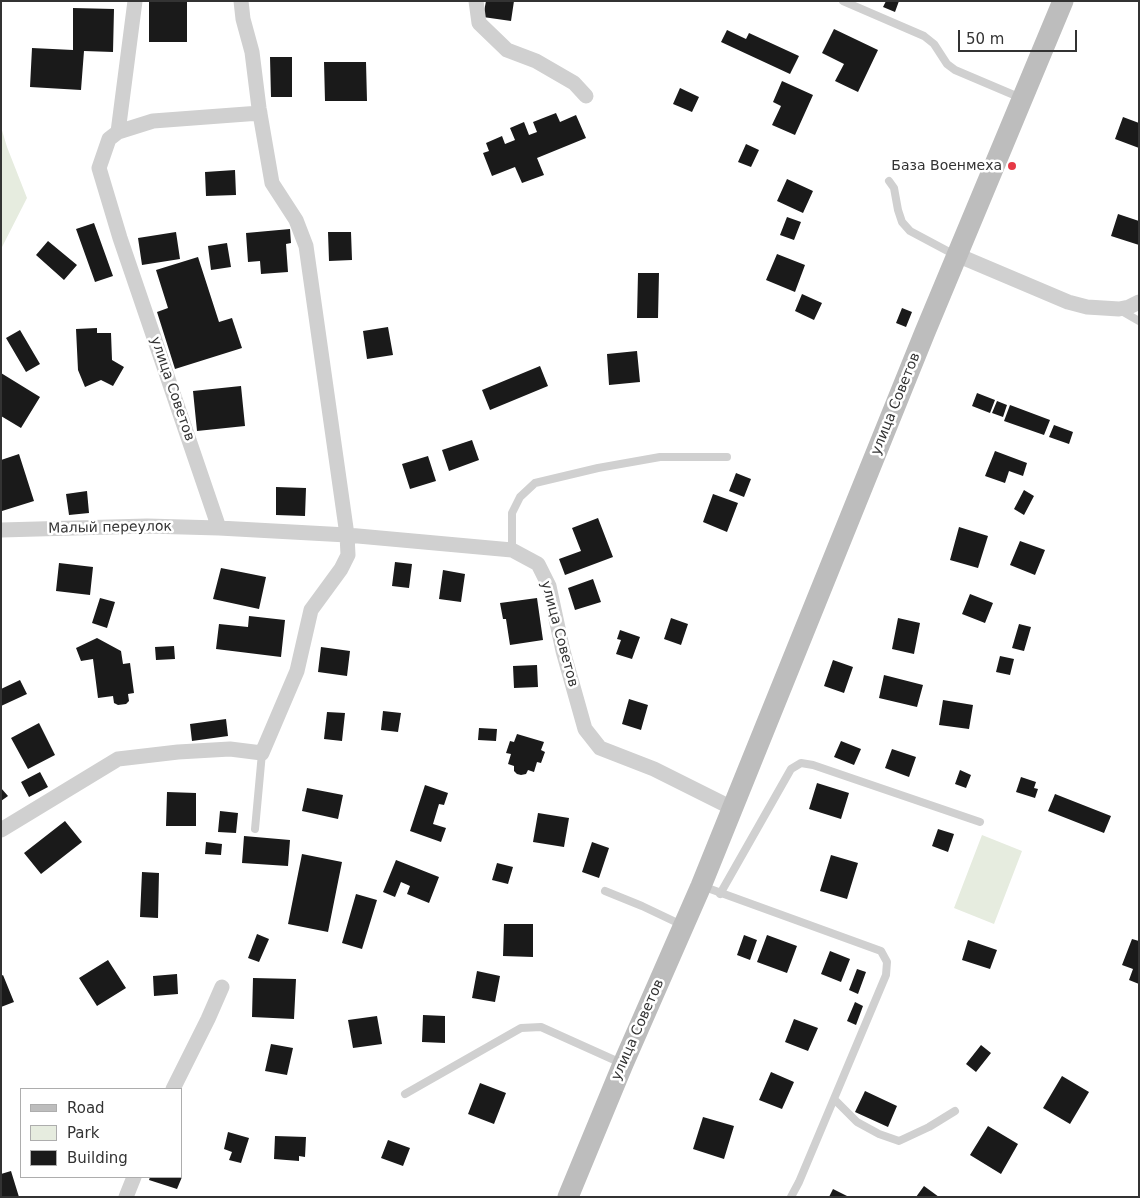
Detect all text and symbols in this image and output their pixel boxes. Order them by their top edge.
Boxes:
scale bar [960,20,1079,52]
text: 50 m [966,30,1004,48]
place label: База Военмеха [891,158,1002,174]
marker: База Военмеха [1006,160,1018,172]
street label: улица Советов [146,335,198,443]
street label: улица Советов [868,350,924,458]
street label: Малый переулок [48,519,172,537]
street label: улица Советов [537,579,581,689]
street label: улица Советов [608,977,668,1083]
legend [20,1088,182,1178]
text: Road [67,1099,105,1117]
text: Park [67,1124,99,1142]
text: Building [67,1149,128,1167]

